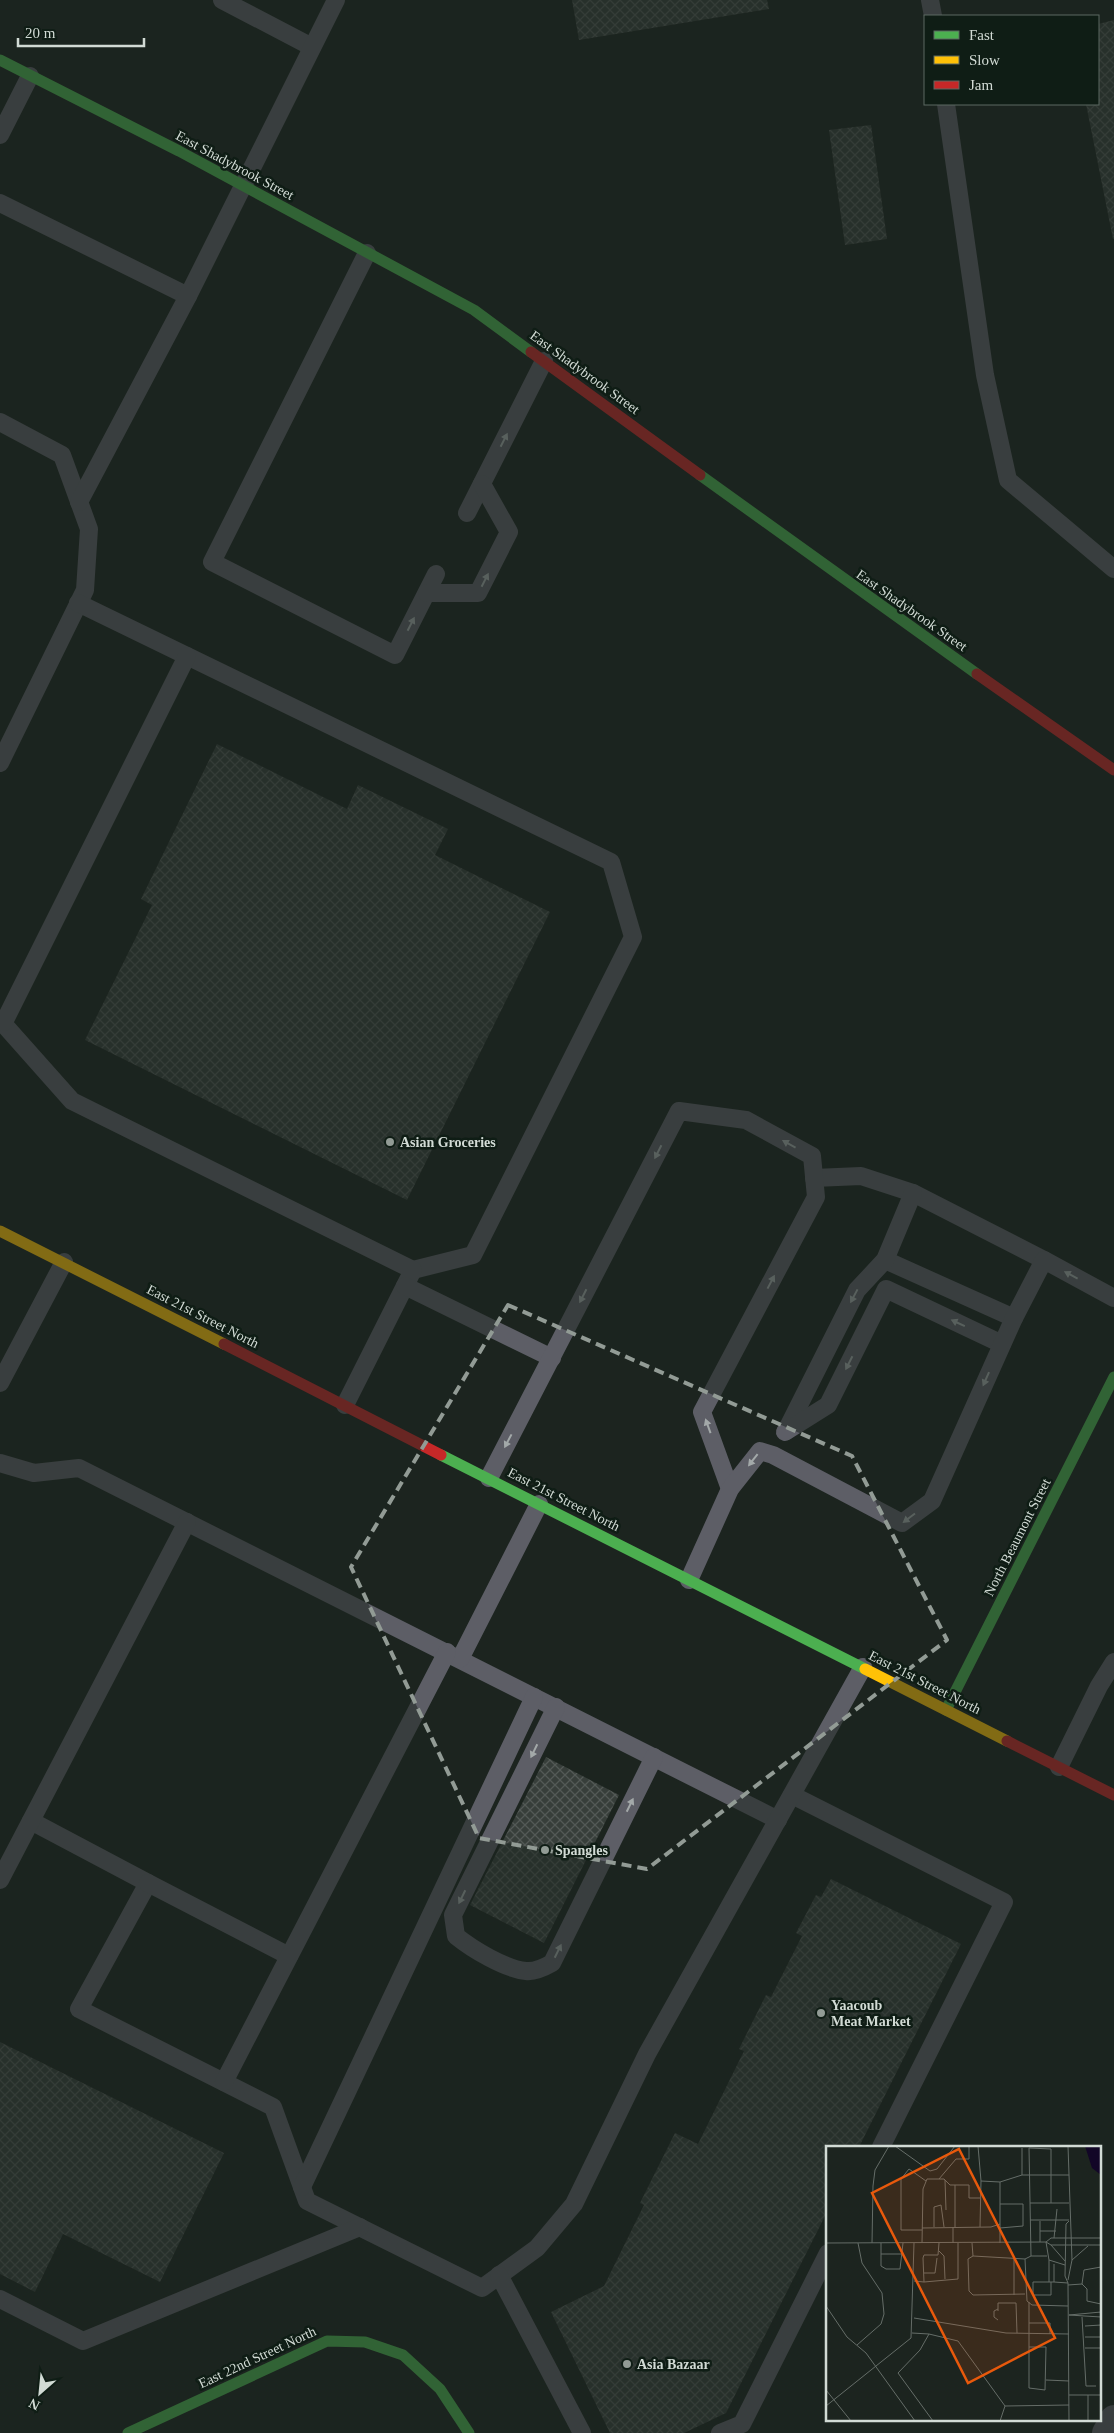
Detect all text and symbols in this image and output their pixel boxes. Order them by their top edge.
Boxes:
scale bar [18,15,144,47]
legend [924,15,1099,105]
text: 20 m [25,25,56,41]
text: Fast [969,27,995,43]
text: Slow [969,52,1000,68]
text: Jam [969,77,993,93]
street label: East Shadybrook Street [173,128,296,203]
street label: East Shadybrook Street [527,328,642,417]
one-way arrow [500,433,508,448]
street label: East Shadybrook Street [854,567,970,654]
one-way arrow [481,573,489,587]
one-way arrow [407,617,415,631]
place label: Asian Groceries [400,1135,496,1150]
marker: Asian Groceries [384,1136,396,1148]
one-way arrow [782,1139,796,1148]
one-way arrow [654,1145,662,1159]
one-way arrow [1064,1271,1078,1279]
one-way arrow [767,1275,775,1289]
street label: East 21st Street North [144,1282,261,1351]
one-way arrow [579,1289,587,1304]
one-way arrow [850,1289,858,1304]
one-way arrow [951,1319,965,1327]
one-way arrow [845,1356,853,1370]
one-way arrow [982,1372,990,1386]
one-way arrow [704,1419,711,1434]
one-way arrow [504,1433,512,1448]
one-way arrow [747,1453,758,1466]
street label: East 21st Street North [505,1465,622,1534]
street label: North Beaumont Street [981,1476,1054,1598]
one-way arrow [902,1513,916,1523]
street label: East 21st Street North [866,1648,983,1717]
one-way arrow [530,1744,538,1758]
one-way arrow [626,1798,634,1812]
place label: Spangles [555,1843,608,1858]
marker: Spangles [539,1844,551,1856]
one-way arrow [458,1889,466,1904]
one-way arrow [554,1944,562,1958]
place label: Yaacoub Meat Market [831,1998,911,2029]
marker: Yaacoub Meat Market [815,2007,827,2019]
inset map [826,2146,1102,2420]
street label: East 22nd Street North [196,2324,318,2391]
place label: Asia Bazaar [637,2357,710,2372]
marker: Asia Bazaar [621,2358,633,2370]
north arrow [15,2368,65,2418]
text: N [26,2395,42,2413]

